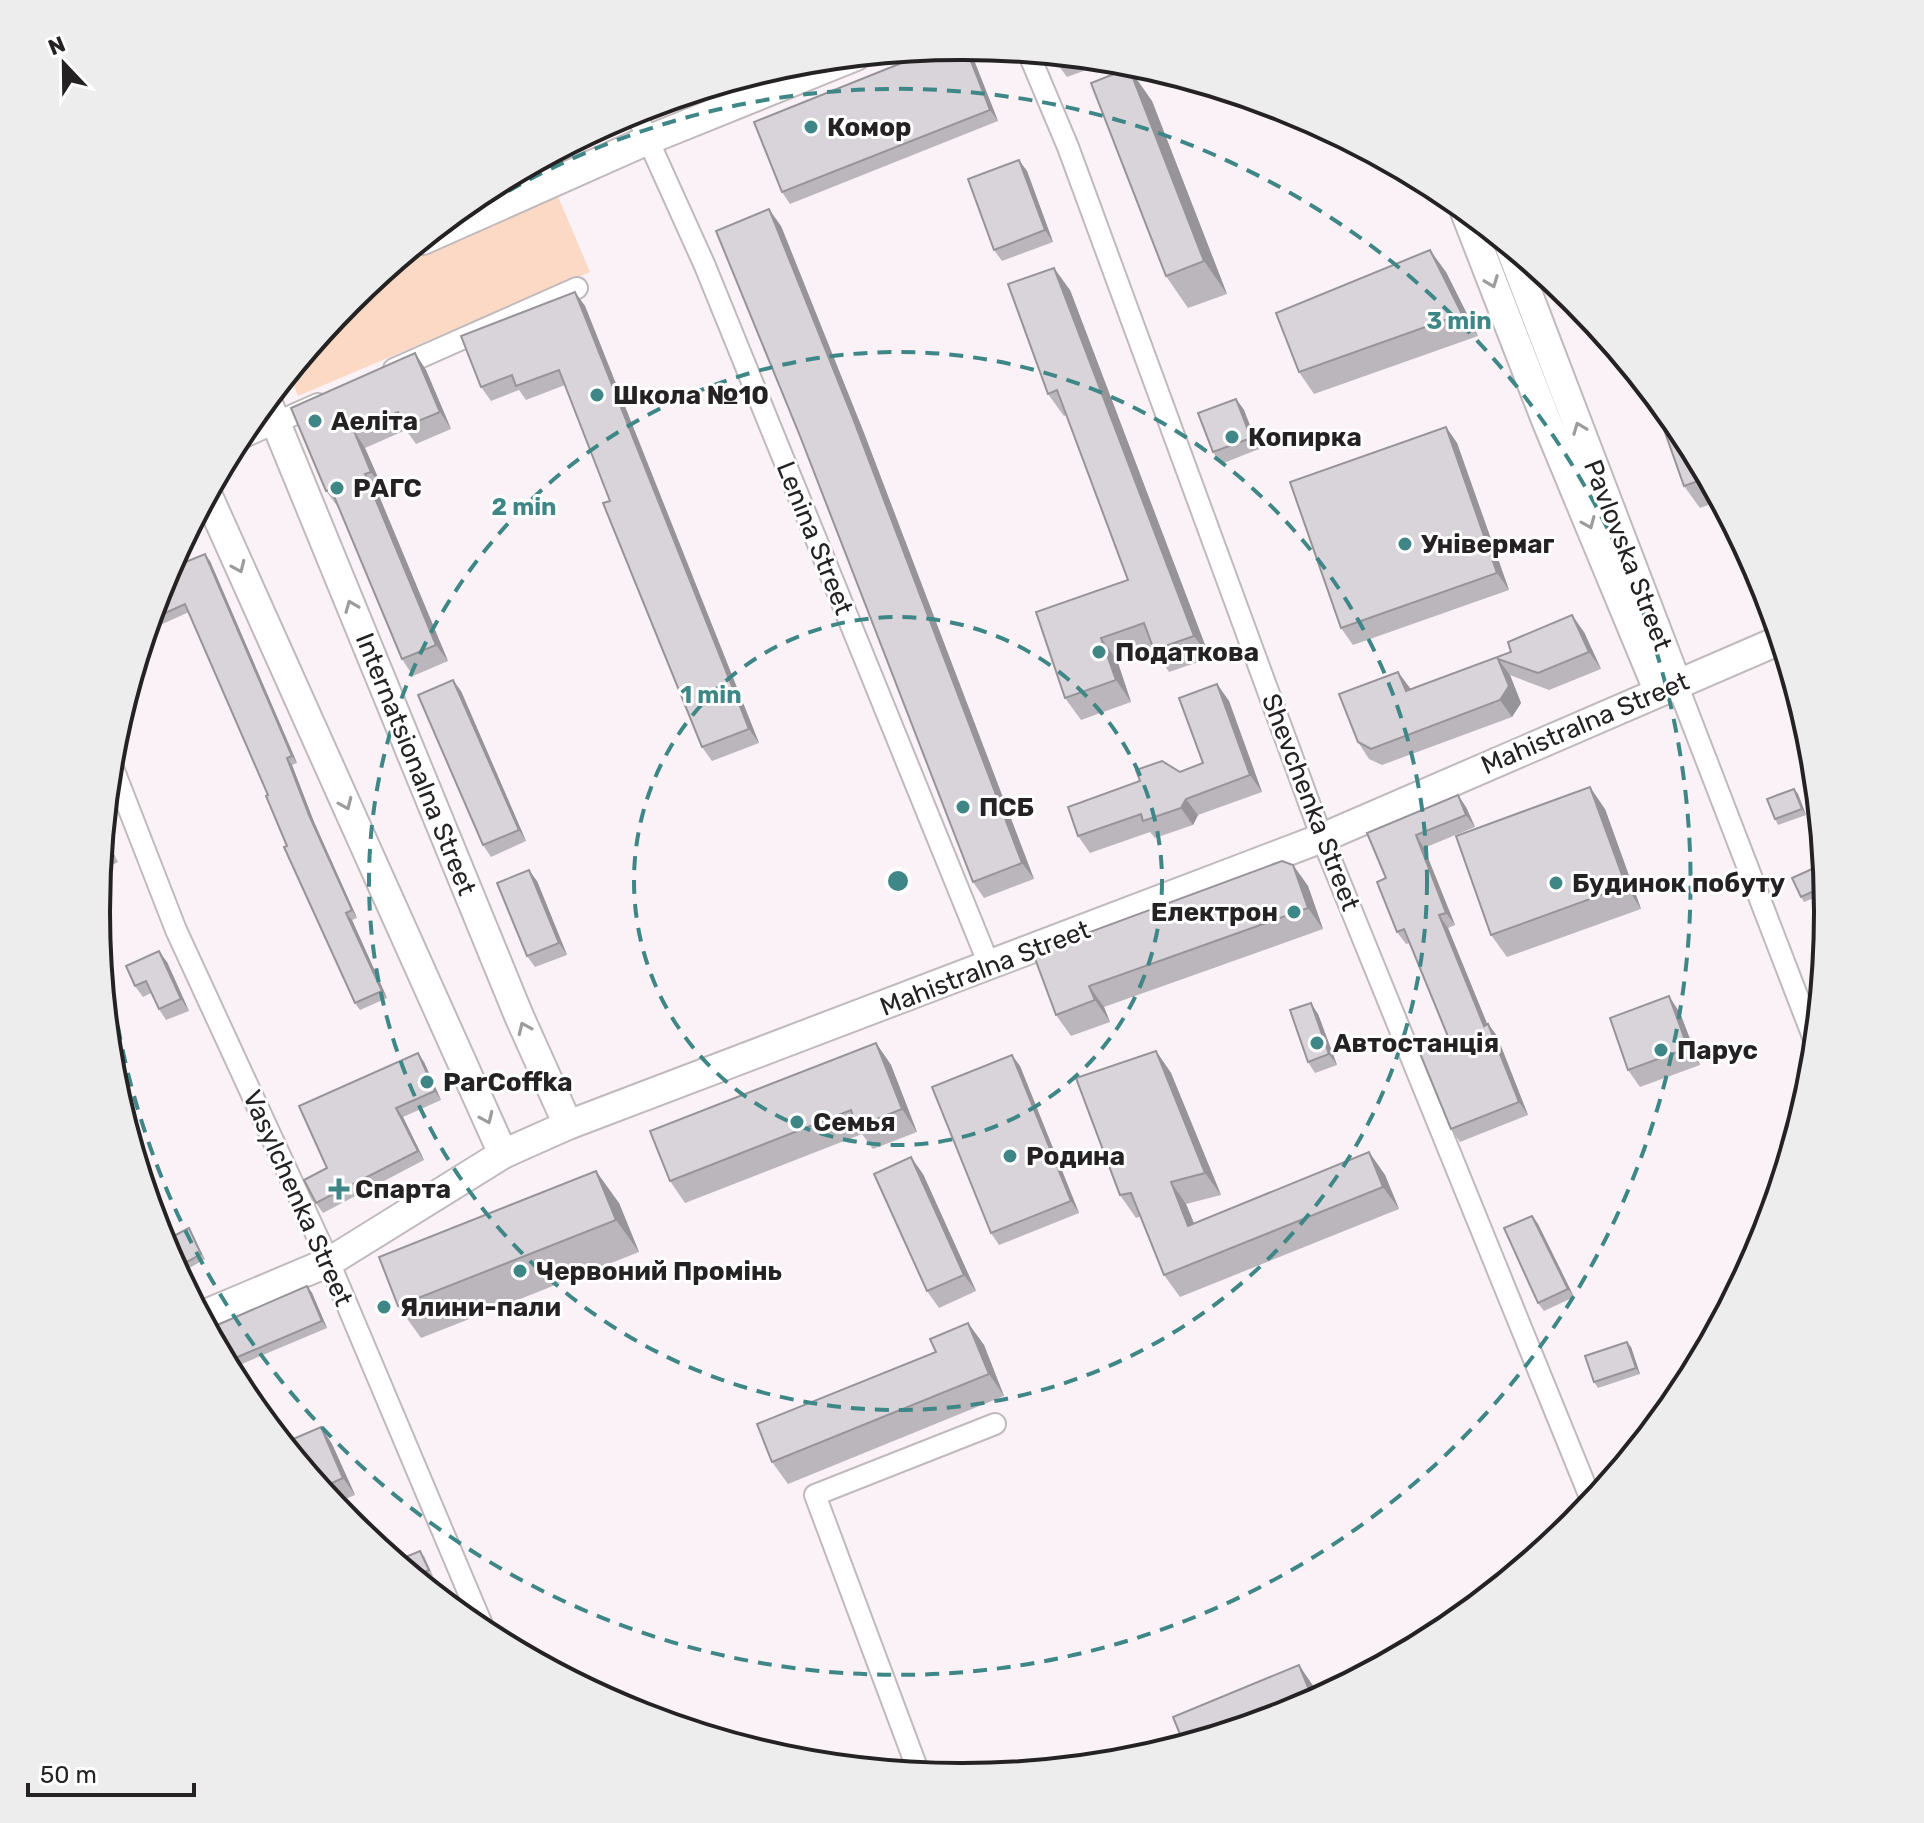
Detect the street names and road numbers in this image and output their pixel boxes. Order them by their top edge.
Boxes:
street label: Pavlovska Street [1577,455,1678,655]
street label: Lenina Street [770,457,859,619]
street label: Internatsionalna Street [349,629,482,900]
street label: Mahistralna Street [1477,666,1694,781]
street label: Shevchenka Street [1255,689,1366,915]
street label: Mahistralna Street [876,914,1095,1023]
street label: Vasylchenka Street [236,1086,359,1311]

